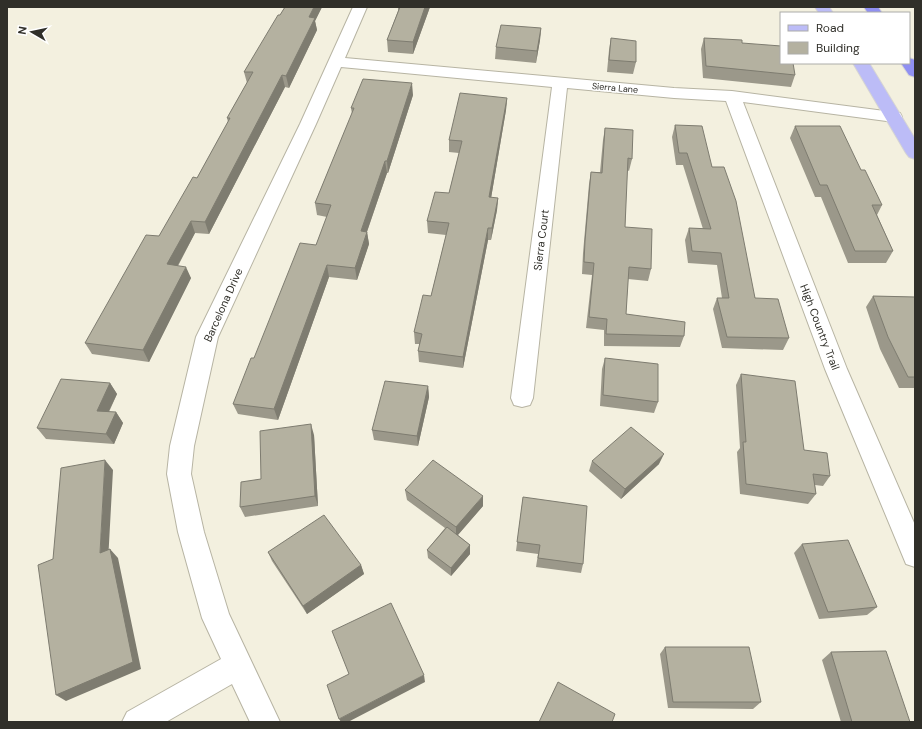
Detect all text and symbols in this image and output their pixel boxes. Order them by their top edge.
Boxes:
north arrow [12,12,52,52]
legend [780,12,910,64]
text: Road [816,20,844,36]
text: N [15,25,30,35]
text: Building [816,40,860,56]
street label: Sierra Lane [591,80,639,96]
street label: Sierra Court [530,209,552,271]
street label: Barcelona Drive [200,266,246,344]
street label: High Country Trail [797,282,843,372]

